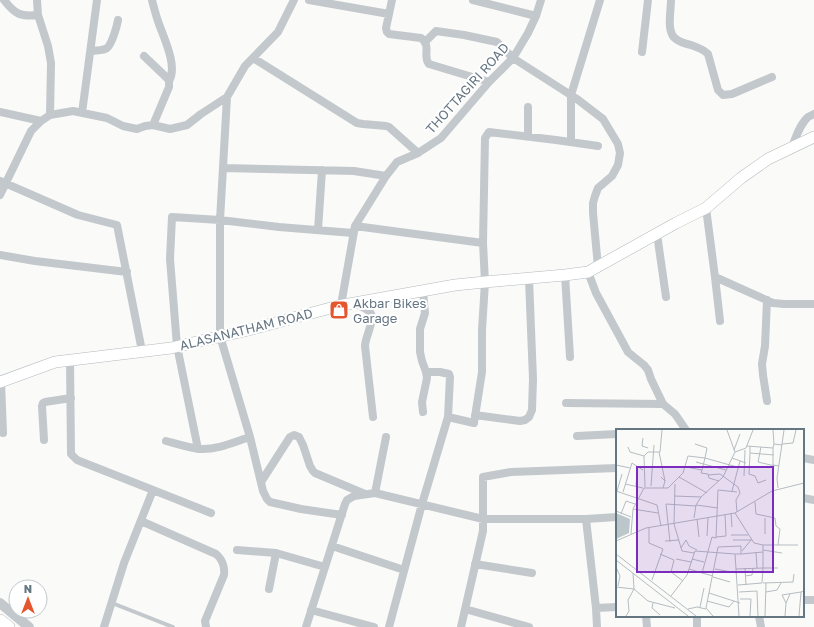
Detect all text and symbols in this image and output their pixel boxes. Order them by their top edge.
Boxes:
street label: THOTTAGIRI ROAD [422,39,512,137]
place label: Akbar Bikes Garage [353,295,427,326]
shop icon: Akbar Bikes Garage [328,299,350,321]
street label: ALASANATHAM ROAD [178,305,314,353]
inset map [616,429,804,617]
north arrow [8,579,48,619]
text: N [24,582,32,595]

